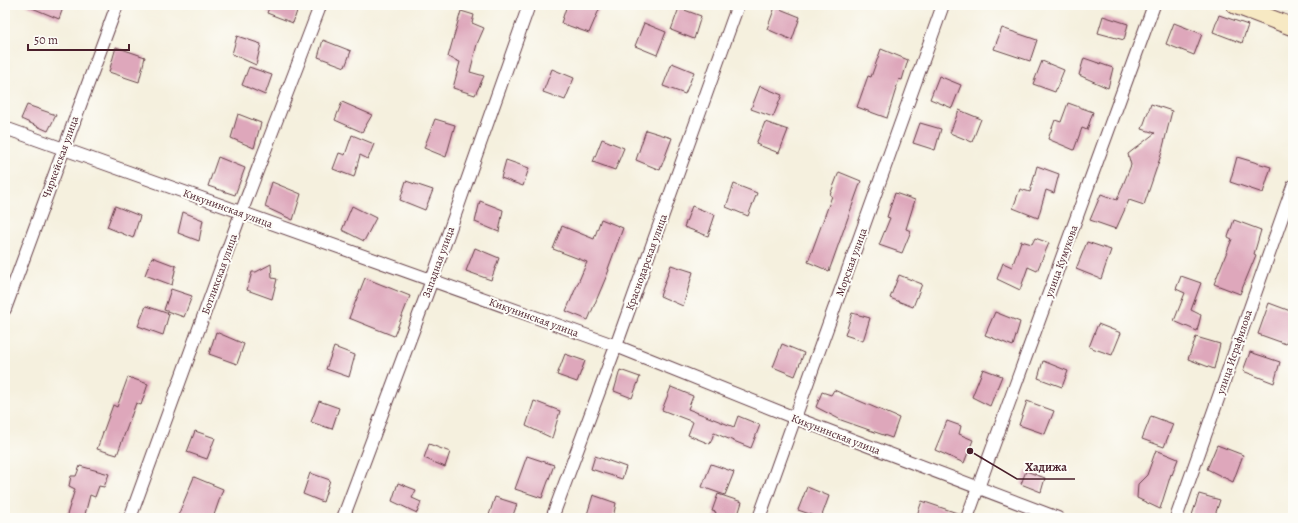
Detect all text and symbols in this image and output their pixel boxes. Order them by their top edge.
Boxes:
scale bar [28,26,129,52]
text: 50 m [34,32,58,48]
street label: Чиркейская улица [39,113,83,200]
street label: Кикунинская улица [181,185,276,232]
street label: Краснодарская улица [622,211,671,312]
street label: улица Кумукова [1041,222,1082,300]
street label: Западная улица [419,224,459,300]
street label: Морская улица [832,225,871,298]
street label: Ботлихская улица [198,231,241,317]
street label: Кикунинская улица [487,294,582,341]
street label: улица Исрафилова [1213,307,1256,397]
street label: Кикунинская улица [789,411,883,459]
callout: Хадижа [1017,455,1075,479]
text: Хадижа [1025,459,1067,475]

